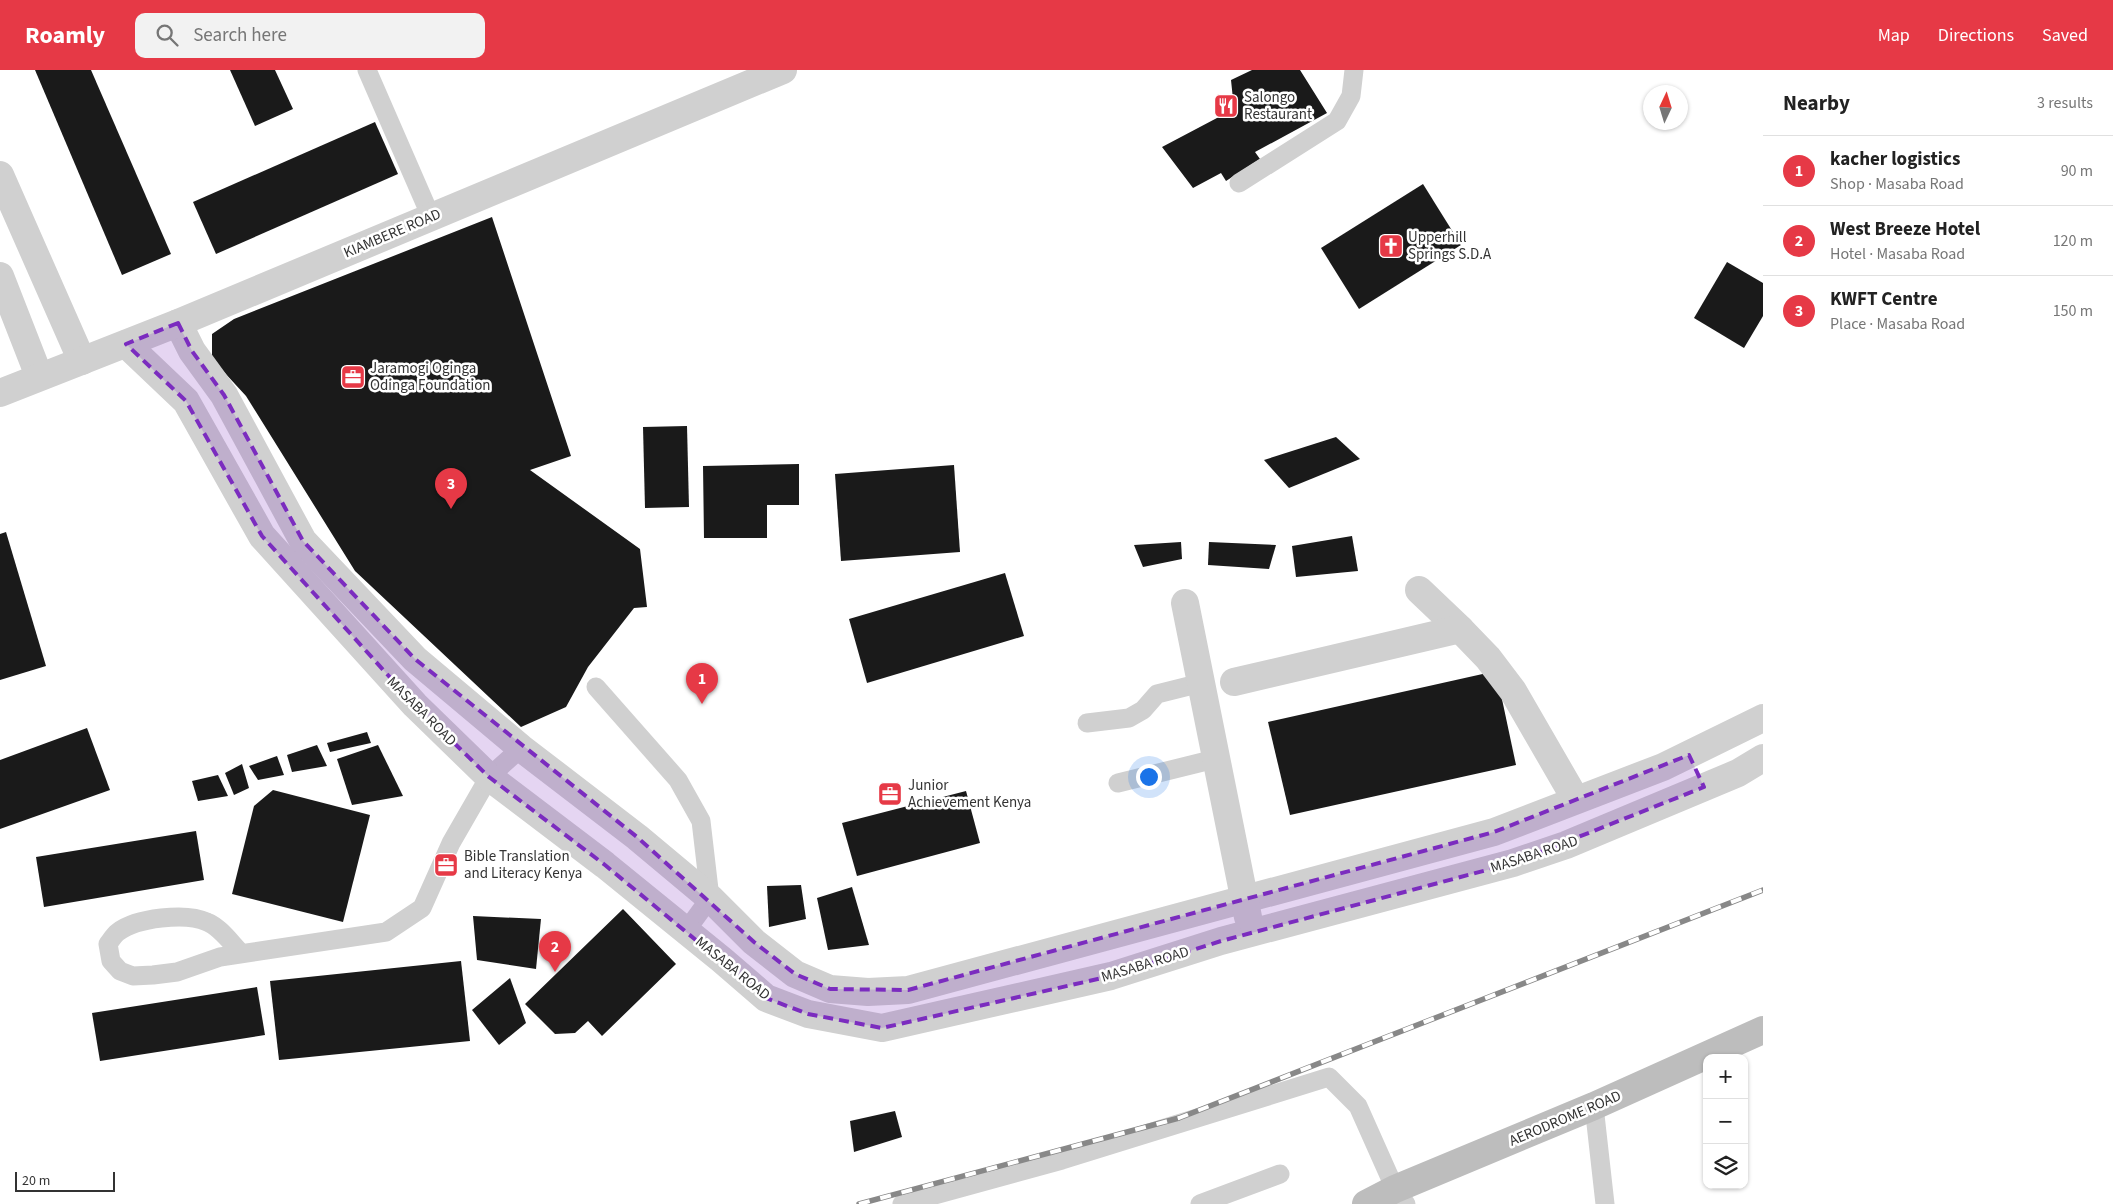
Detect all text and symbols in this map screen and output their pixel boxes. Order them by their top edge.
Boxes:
search box [135,13,485,58]
text: Roamly [25,18,105,53]
icon: search [153,21,181,49]
text: Search here [193,22,287,49]
text: Map [1878,23,1910,48]
text: Directions [1938,23,2014,48]
text: Saved [2042,23,2088,48]
north arrow [1643,85,1688,130]
place label: Salongo Restaurant [1244,87,1312,125]
text: Nearby [1783,88,1850,118]
text: 3 results [2037,92,2093,114]
restaurant icon: Salongo Restaurant [1213,93,1239,119]
text: kacher logistics [1830,146,1960,173]
text: 1 [1795,160,1803,182]
text: 90 m [2061,160,2093,182]
text: Shop · Masaba Road [1830,173,1964,195]
street label: KIAMBERE ROAD [340,204,444,263]
text: West Breeze Hotel [1830,216,1980,243]
place label: Upperhill Springs S.D.A [1408,227,1492,265]
text: 2 [1795,230,1803,252]
text: 120 m [2053,230,2093,252]
church icon: Upperhill Springs S.D.A [1378,233,1404,259]
text: Hotel · Masaba Road [1830,243,1965,265]
text: KWFT Centre [1830,286,1938,313]
text: 3 [1795,300,1803,322]
text: 150 m [2053,300,2093,322]
text: Place · Masaba Road [1830,313,1965,335]
place label: Jaramogi Oginga Odinga Foundation [370,358,491,396]
office icon: Jaramogi Oginga Odinga Foundation [340,364,366,390]
pin: 3 [435,468,467,509]
pin: 1 [686,663,718,704]
street label: MASABA ROAD [382,672,461,751]
your location [1136,764,1162,790]
place label: Junior Achievement Kenya [908,775,1031,813]
office icon: Junior Achievement Kenya [877,781,903,807]
street label: MASABA ROAD [1488,830,1581,879]
place label: Bible Translation and Literacy Kenya [464,846,582,884]
office icon: Bible Translation and Literacy Kenya [433,852,459,878]
pin: 2 [539,931,571,972]
street label: MASABA ROAD [691,932,775,1005]
street label: MASABA ROAD [1099,941,1192,988]
map controls [1703,1054,1748,1189]
button: + [1703,1054,1748,1099]
street label: AERODROME ROAD [1506,1085,1624,1152]
button: − [1703,1099,1748,1144]
button: layers [1703,1144,1748,1189]
scale bar [15,1169,115,1192]
text: 20 m [22,1171,50,1191]

